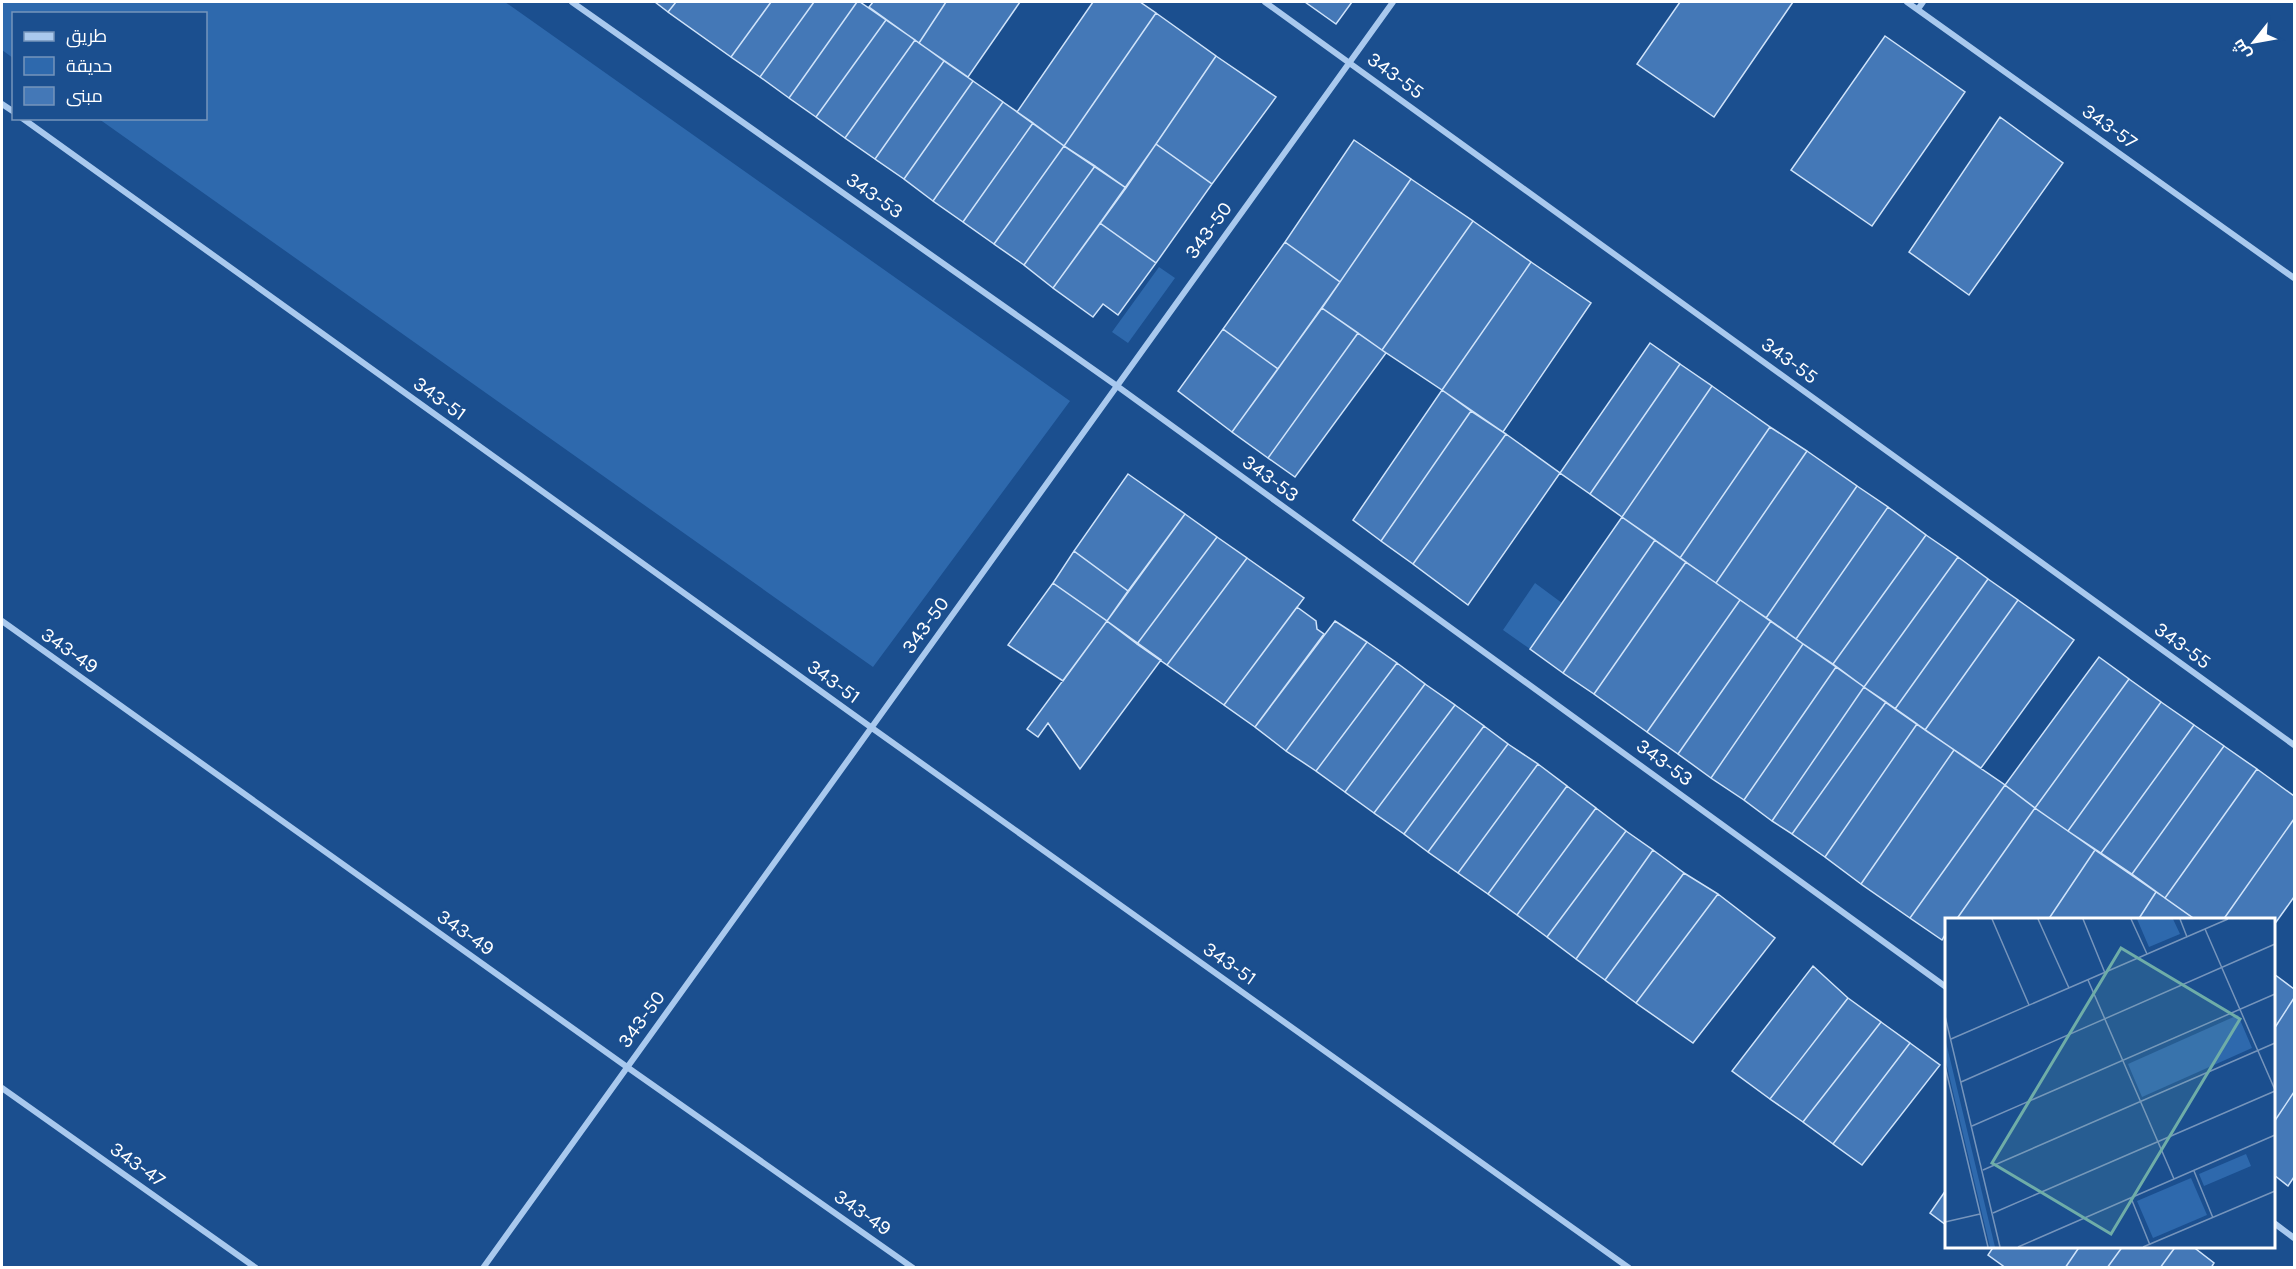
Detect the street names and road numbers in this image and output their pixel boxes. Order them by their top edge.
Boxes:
street label: 343-55 [1363,47,1428,104]
street label: 343-57 [2078,99,2142,154]
street label: 343-53 [842,167,908,223]
street label: 343-50 [1180,197,1237,263]
street label: 343-55 [1757,332,1822,389]
street label: 343-51 [409,372,471,425]
street label: 343-53 [1238,450,1304,507]
street label: 343-50 [897,592,954,658]
street label: 343-55 [2150,617,2215,674]
street label: 343-49 [37,622,103,678]
street label: 343-51 [803,655,865,708]
street label: 343-53 [1632,734,1698,791]
street label: 343-49 [433,904,499,960]
street label: 343-51 [1199,937,1261,990]
street label: 343-50 [613,986,670,1052]
street label: 343-47 [106,1137,170,1192]
street label: 343-49 [830,1184,896,1240]

